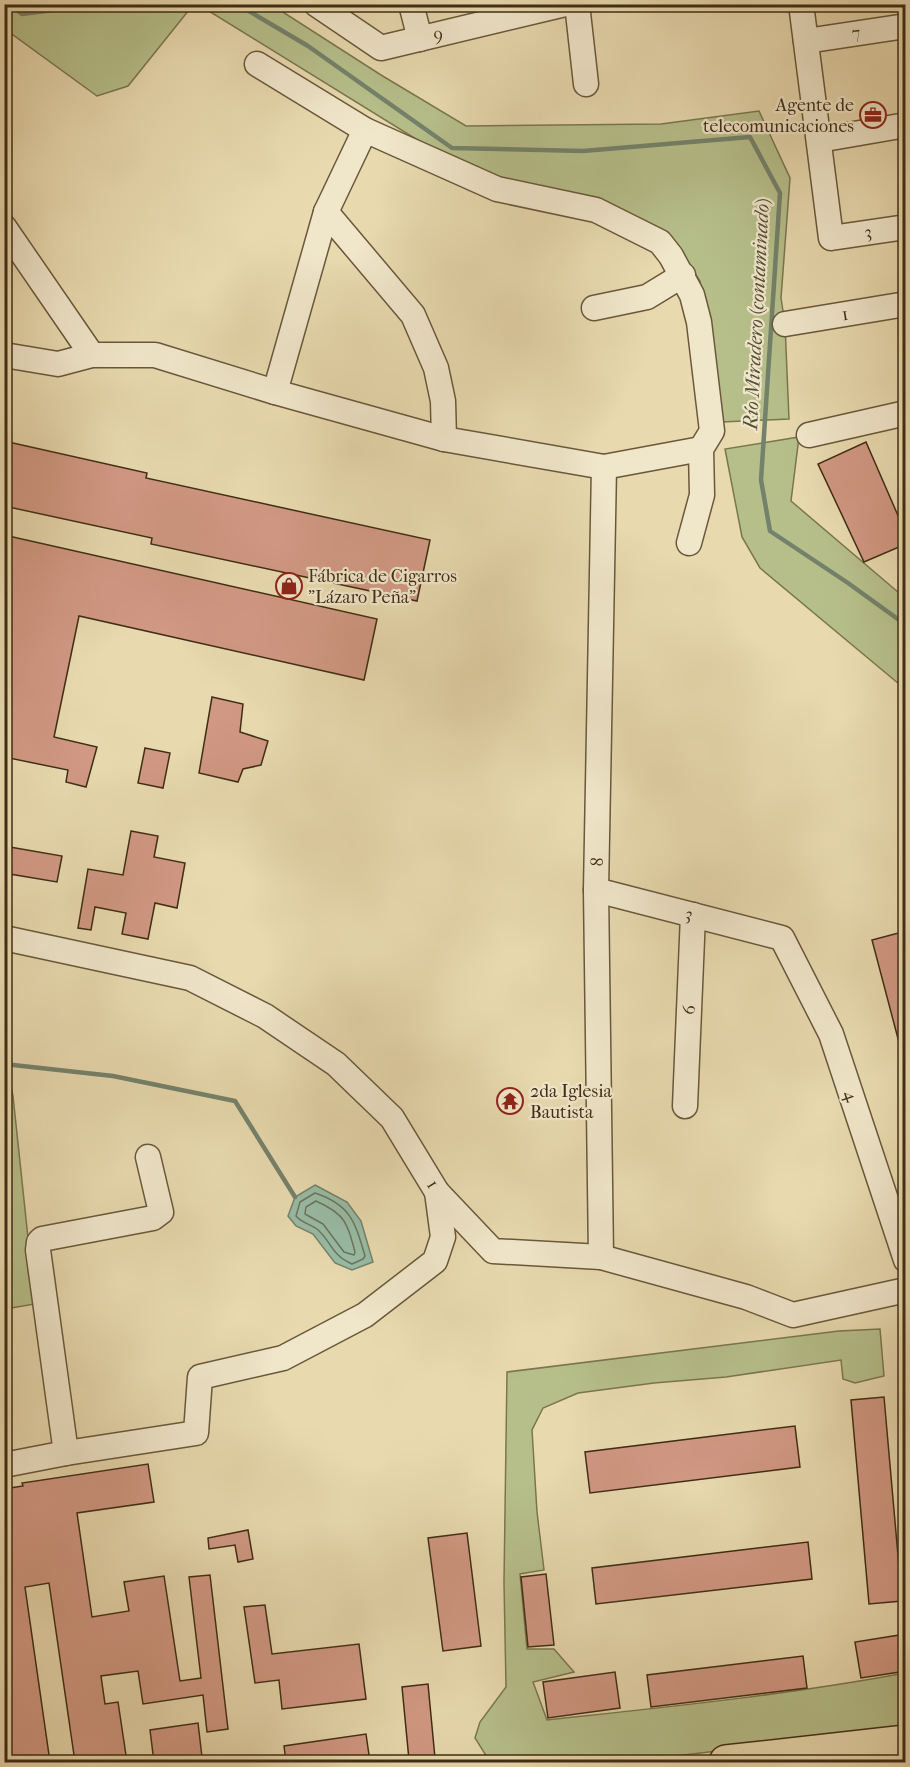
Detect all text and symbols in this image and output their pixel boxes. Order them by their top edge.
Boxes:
street label: 7 [850,22,862,45]
street label: 9 [431,23,445,46]
place label: Agente de telecomunicaciones [703,95,854,137]
office icon: Agente de telecomunicaciones [858,100,888,130]
water label: Río Miradero (contaminado) [739,198,774,432]
street label: 3 [863,222,873,243]
street label: 1 [840,304,850,325]
place label: Fábrica de Cigarros "Lázaro Peña" [308,566,457,608]
shop icon: Fábrica de Cigarros "Lázaro Peña" [274,571,304,601]
street label: 8 [587,857,608,867]
street label: 3 [683,903,695,926]
street label: 6 [679,1005,700,1015]
place label: 2da Iglesia Bautista [530,1081,612,1123]
temple icon: 2da Iglesia Bautista [495,1086,525,1116]
street label: 4 [839,1088,862,1105]
street label: 1 [422,1176,443,1193]

